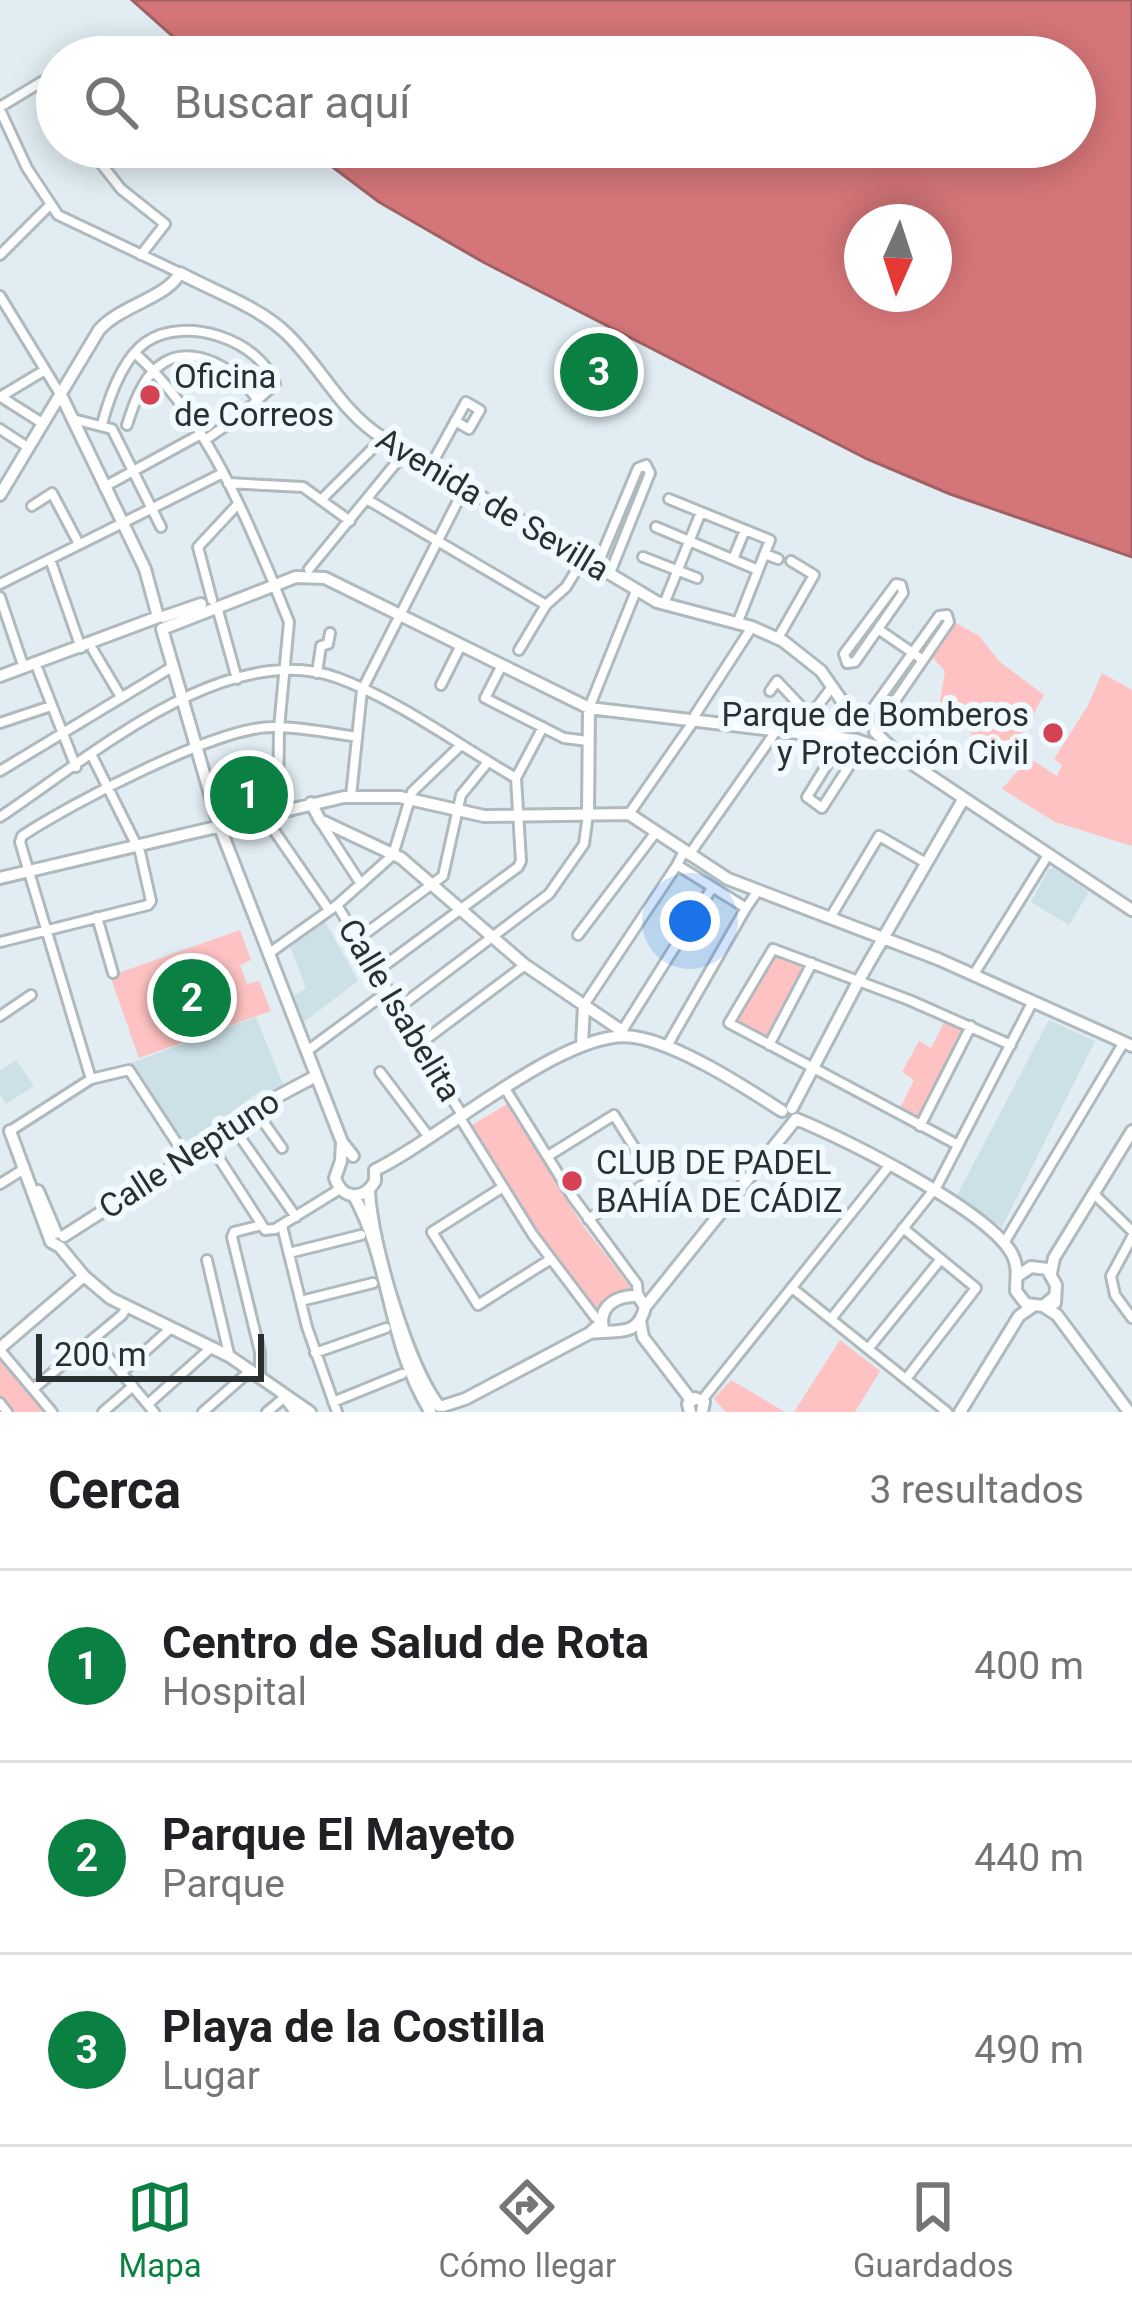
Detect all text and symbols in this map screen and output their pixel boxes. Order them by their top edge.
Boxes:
search box [36,36,1096,168]
icon: search [78,69,144,135]
text: Buscar aquí [174,76,411,129]
north arrow [844,204,952,312]
pin: 3 [560,327,638,417]
place label: Oficina de Correos [174,357,334,434]
marker: Oficina de Correos [137,382,163,408]
street label: Avenida de Sevilla [370,419,616,589]
place label: Parque de Bomberos y Protección Civil [722,695,1029,772]
marker: Parque de Bomberos y Protección Civil [1040,720,1066,746]
pin: 1 [210,750,288,840]
your location [660,891,720,951]
street label: Calle Isabelita [330,912,470,1108]
pin: 2 [153,953,231,1043]
street label: Calle Neptuno [92,1081,286,1227]
place label: CLUB DE PADEL BAHÍA DE CÁDIZ [596,1143,843,1220]
marker: CLUB DE PADEL BAHÍA DE CÁDIZ [559,1168,585,1194]
scale bar [36,1328,264,1381]
text: 200 m [54,1335,147,1374]
text: Cerca [48,1461,181,1520]
text: 3 resultados [869,1467,1084,1513]
text: Centro de Salud de Rota [162,1616,649,1669]
text: 1 [76,1643,98,1689]
text: 400 m [974,1643,1084,1689]
text: Hospital [162,1669,307,1715]
text: Parque El Mayeto [162,1808,515,1861]
text: 2 [76,1835,98,1881]
text: 440 m [974,1835,1084,1881]
text: Parque [162,1861,285,1907]
text: Playa de la Costilla [162,2000,545,2053]
text: 3 [76,2027,98,2073]
text: 490 m [974,2027,1084,2073]
text: Lugar [162,2053,260,2099]
tab: Mapa [118,2174,202,2285]
tab: Cómo llegar [439,2174,616,2285]
tab: Guardados [853,2174,1014,2285]

